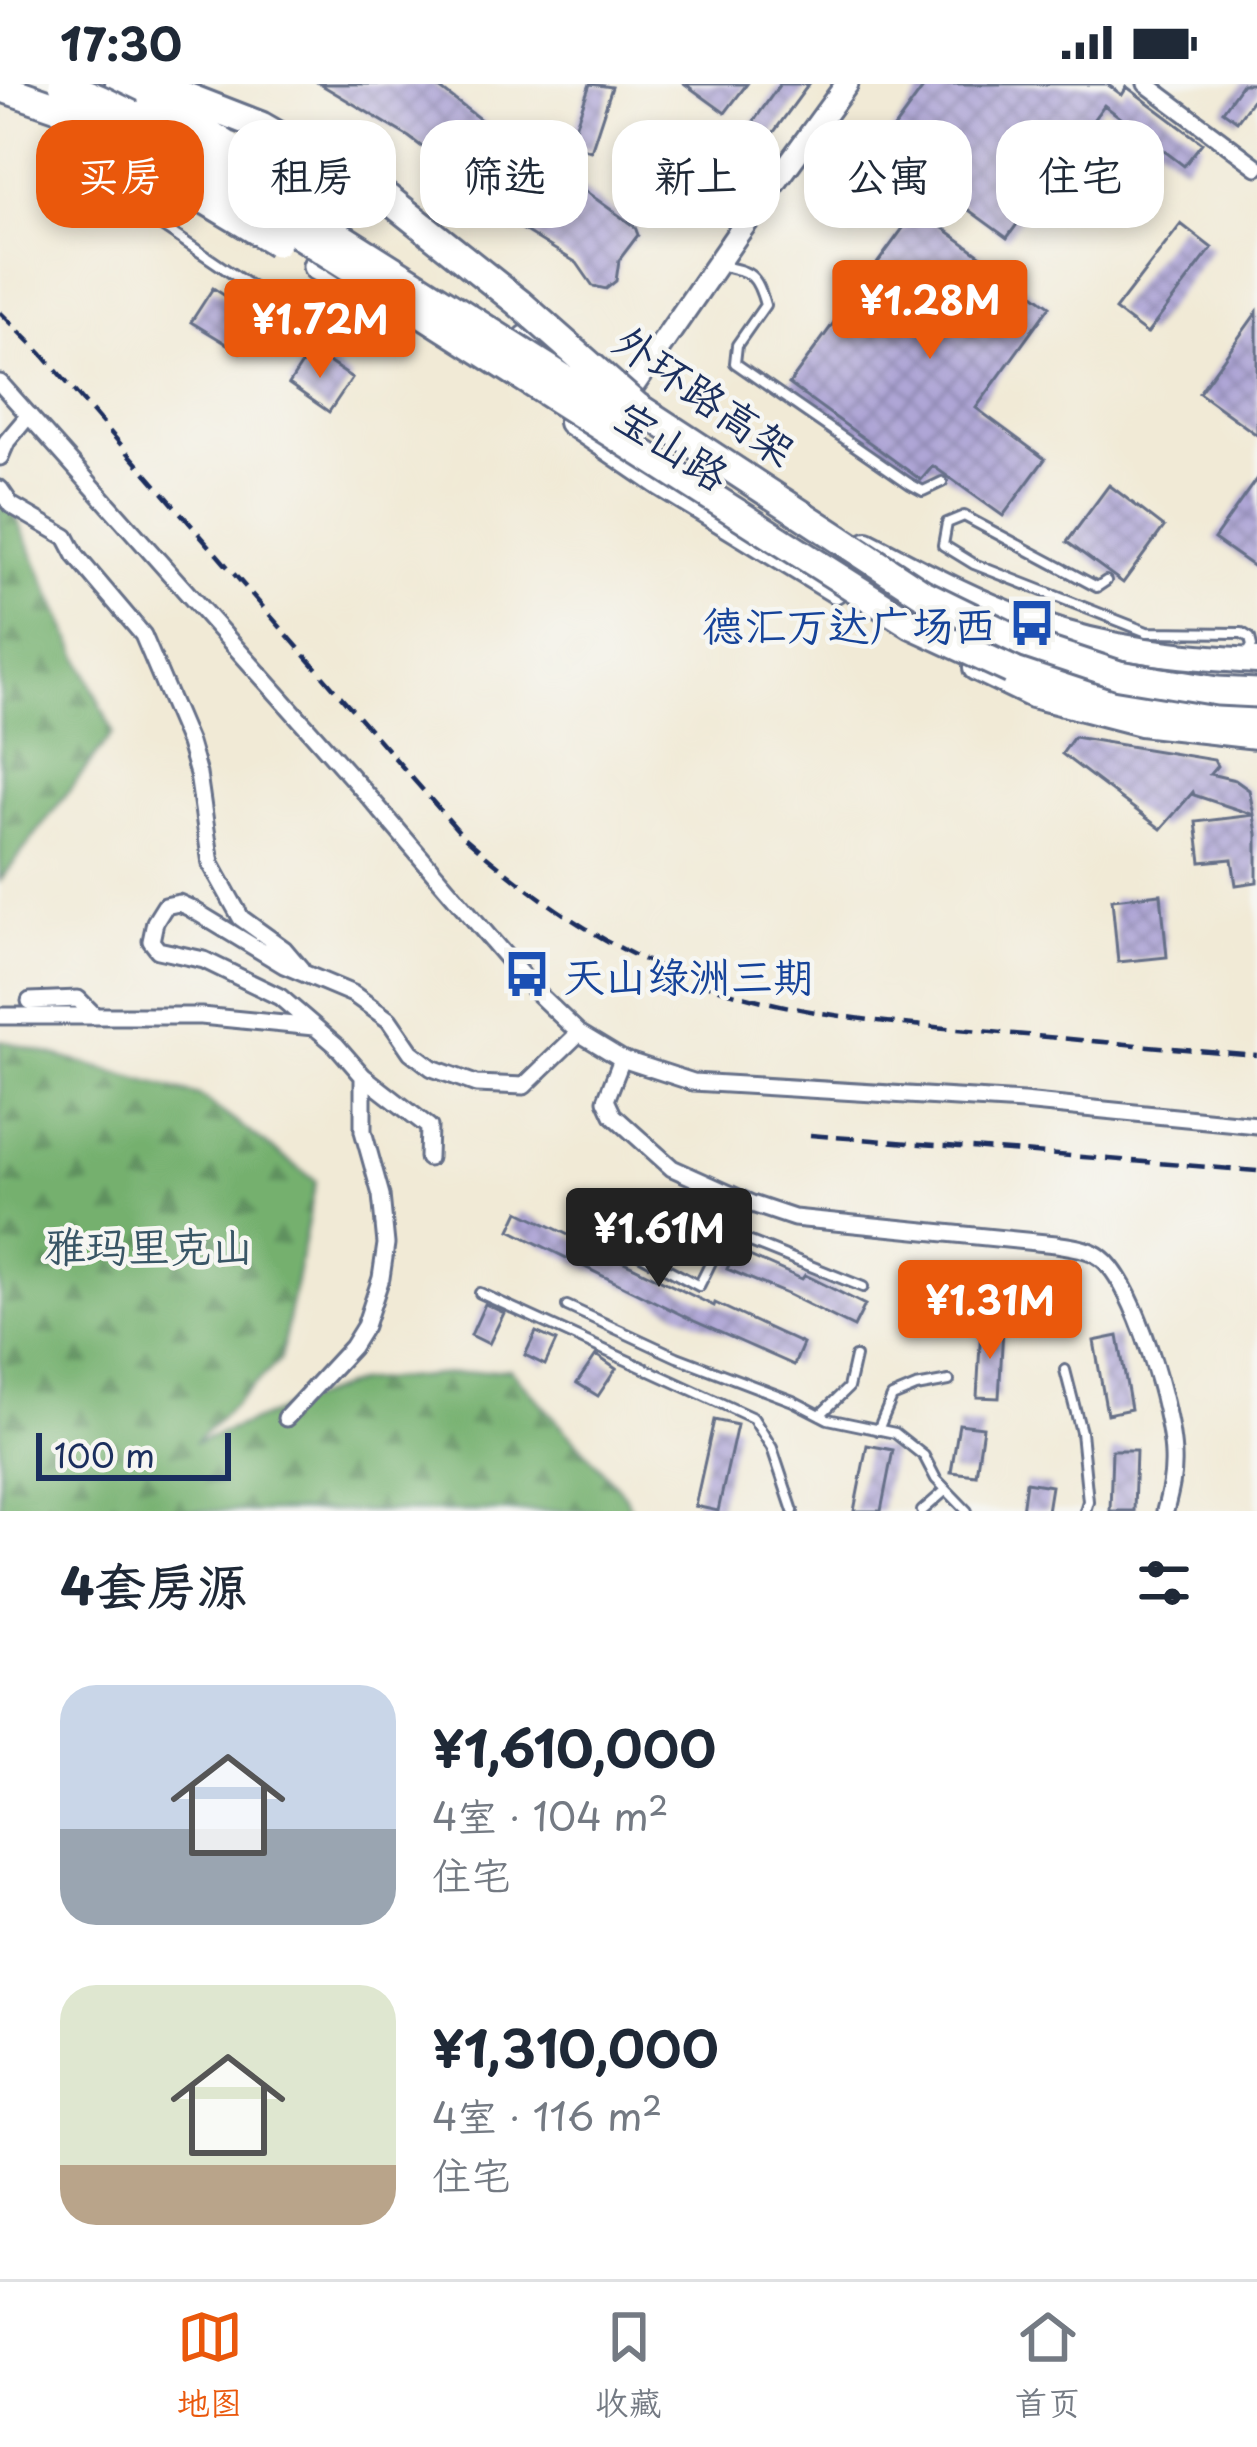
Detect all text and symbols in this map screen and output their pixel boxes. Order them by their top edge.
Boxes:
text: 17:30 [60,8,182,76]
chip: 买房 [36,120,204,228]
chip: 租房 [228,120,396,228]
chip: 筛选 [420,120,588,228]
chip: 新上 [612,120,780,228]
chip: 公寓 [804,120,972,228]
chip: 住宅 [996,120,1164,228]
pin: ¥1.28M [832,260,1028,362]
text: ¥1.28M [859,269,1001,328]
pin: ¥1.72M [222,279,418,381]
text: ¥1.72M [251,288,389,347]
street label: 外环路高架 [602,308,810,480]
street label: 宝山路 [603,383,743,505]
place label: 德汇万达广场西 [702,592,996,655]
bus stop icon: 德汇万达广场西 [1007,598,1057,648]
place label: 天山绿洲三期 [563,943,815,1006]
bus stop icon: 天山绿洲三期 [502,949,552,999]
pin: ¥1.61M [561,1188,757,1290]
text: ¥1.61M [593,1197,725,1256]
park label: 雅玛里克山 [44,1213,254,1276]
pin: ¥1.31M [892,1260,1088,1362]
text: ¥1.31M [925,1269,1055,1328]
scale bar [36,1427,231,1480]
text: 100 m [54,1429,155,1479]
text: 4套房源 [60,1545,248,1622]
icon: filters [1131,1550,1197,1616]
text: ¥1,610,000 [432,1708,716,1785]
icon: home [156,1733,300,1877]
text: 4室 · 104 m² [432,1785,669,1844]
text: 住宅 [432,1844,510,1903]
text: ¥1,310,000 [432,2008,719,2085]
icon: home [156,2033,300,2177]
text: 4室 · 116 m² [432,2085,662,2144]
text: 住宅 [432,2144,510,2203]
tab: 地图 [177,2304,243,2426]
tab: 收藏 [596,2304,662,2426]
tab: 首页 [1015,2304,1081,2426]

